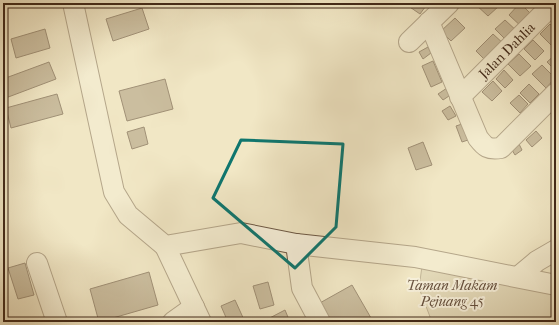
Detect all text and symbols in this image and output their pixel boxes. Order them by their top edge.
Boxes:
street label: Jalan Dahlia [475,19,539,83]
park label: Taman Makam Pejuang 45 [407,277,497,310]

